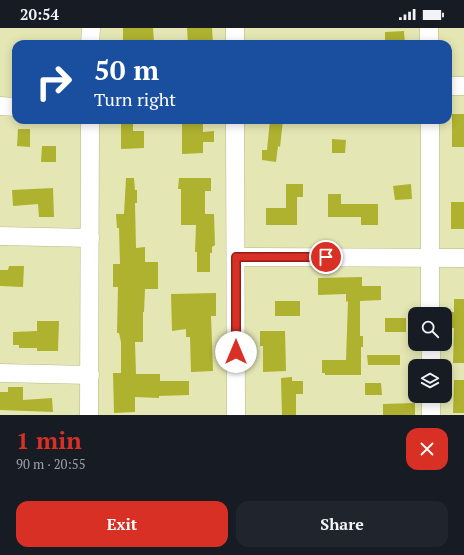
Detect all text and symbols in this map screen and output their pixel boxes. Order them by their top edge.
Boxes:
text: 20:54 [20,4,59,24]
text: 50 m [94,51,159,88]
icon: right [28,56,80,108]
text: Turn right [94,87,176,111]
pin [309,240,343,274]
icon: arrive [315,246,337,268]
map controls [408,307,452,403]
button: search [408,307,452,351]
position arrow [215,331,257,373]
button: layers [408,359,452,403]
text: 1 min [16,424,82,456]
button: close [406,428,448,470]
text: 90 m · 20:55 [16,455,86,473]
button: Exit [16,501,228,547]
button: Share [236,501,448,547]

